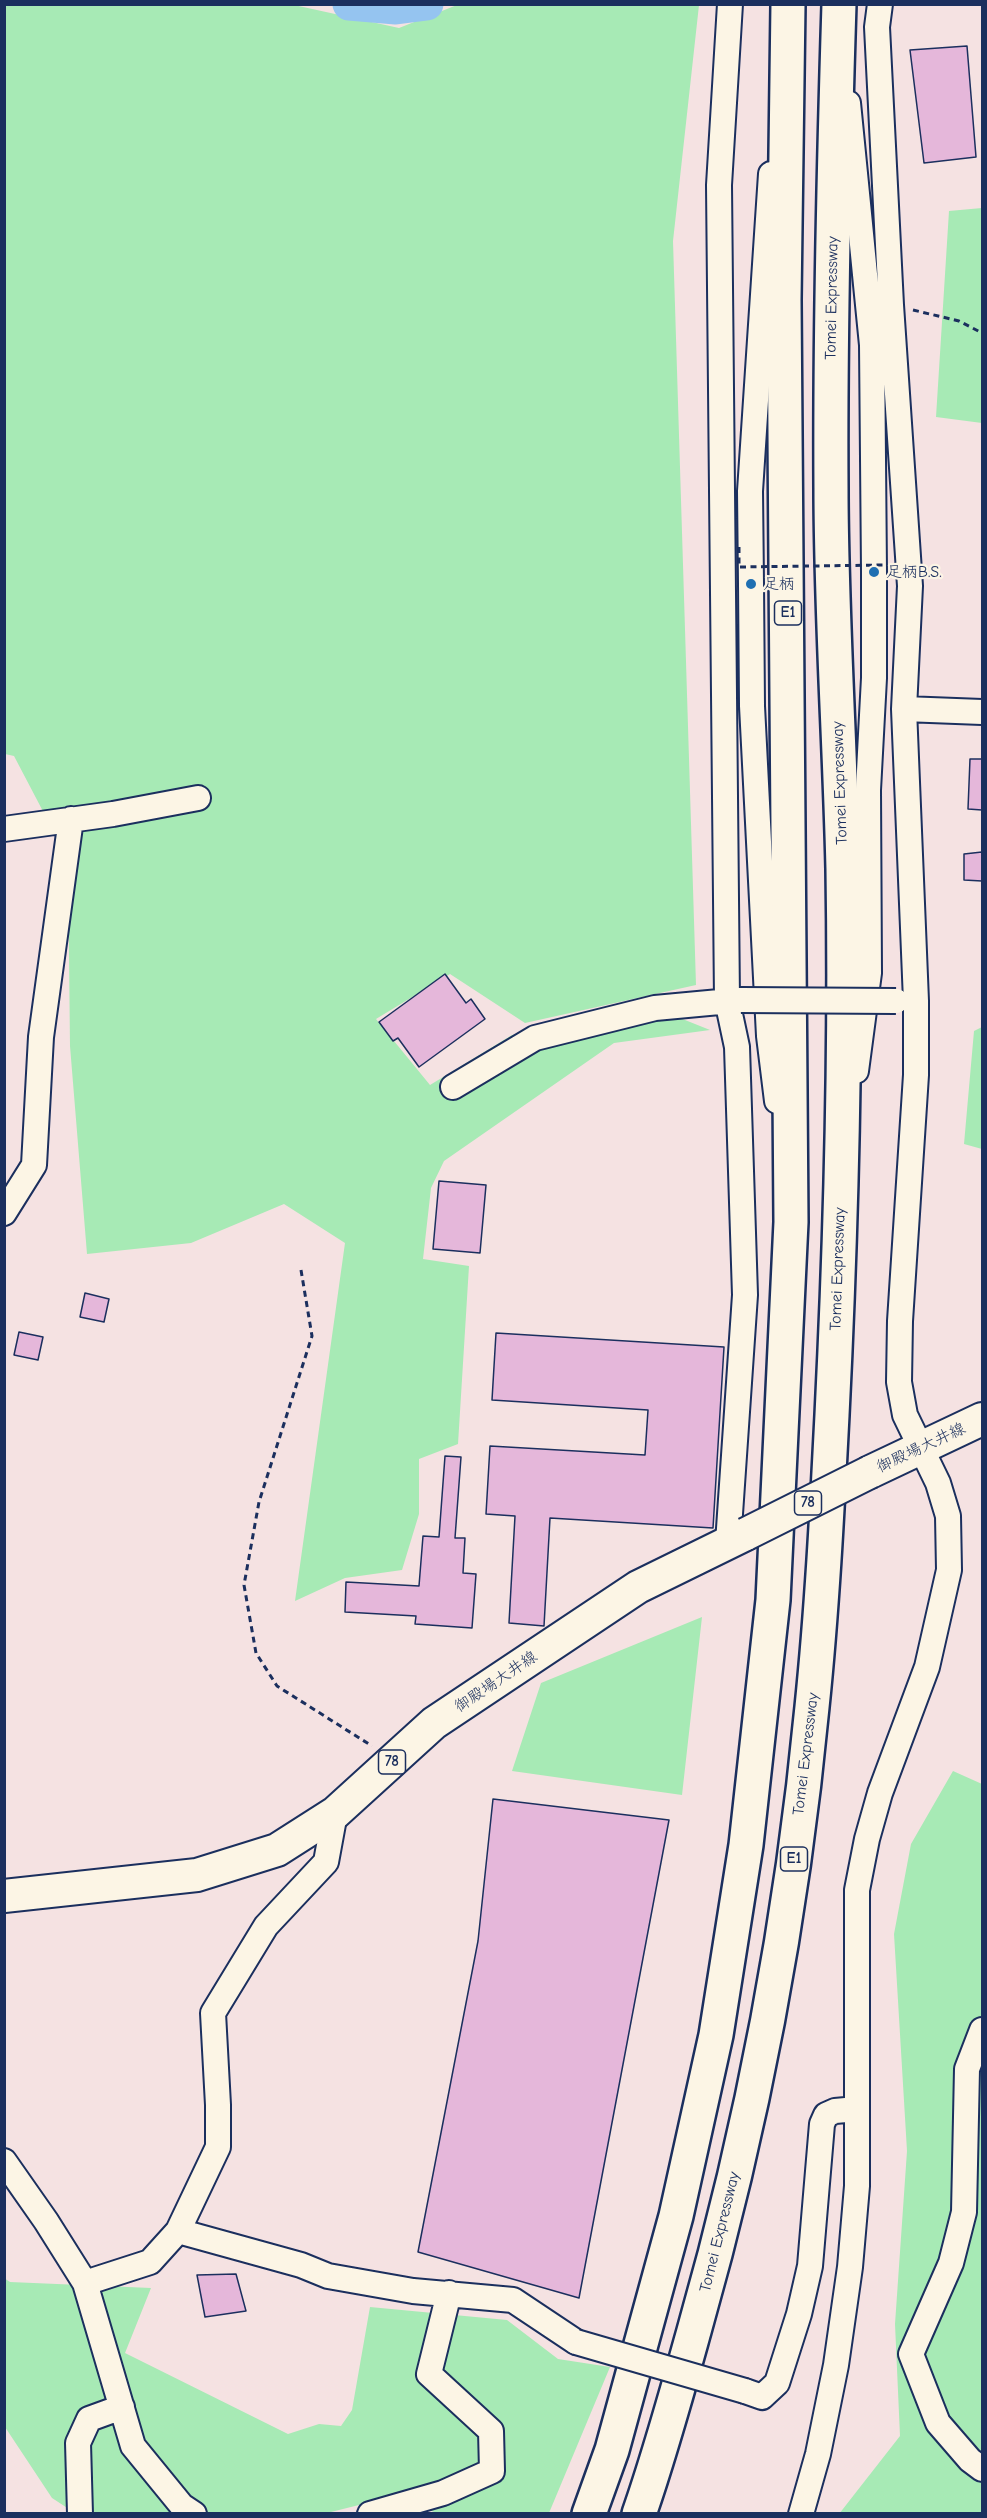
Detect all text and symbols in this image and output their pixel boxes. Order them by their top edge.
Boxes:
street label: Tomei Expressway [821,236,843,360]
place label: 足柄B.S. [886,562,942,582]
marker: 足柄B.S. [867,565,881,579]
place label: 足柄 [763,574,795,594]
marker: 足柄 [744,577,758,591]
road number: E1 [774,601,802,625]
street label: Tomei Expressway [828,721,852,845]
street label: Tomei Expressway [826,1207,850,1331]
street label: 御殿場大井線 [873,1419,969,1477]
road number: 78 [794,1491,822,1515]
street label: 御殿場大井線 [451,1647,541,1717]
street label: Tomei Expressway [789,1692,823,1816]
road number: 78 [378,1750,406,1774]
road number: E1 [780,1847,808,1871]
street label: Tomei Expressway [696,2170,744,2294]

